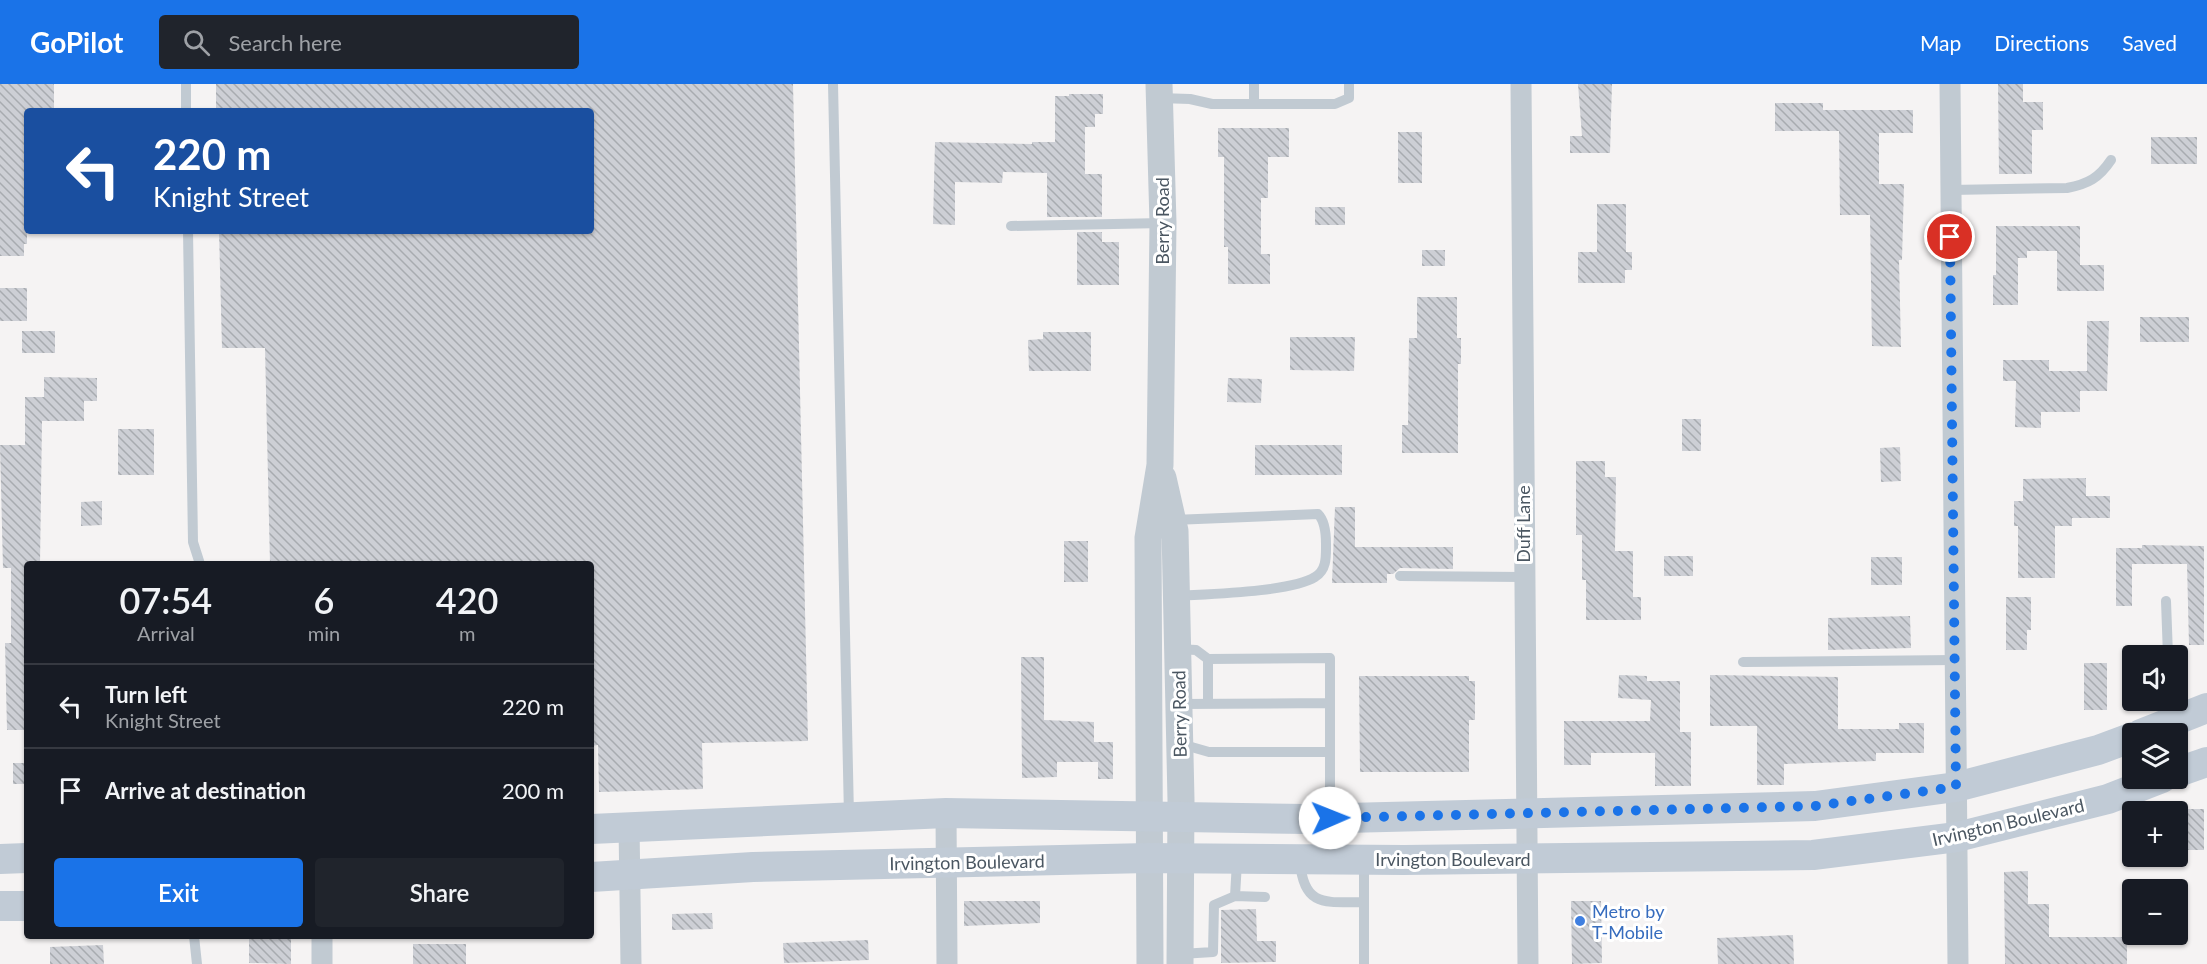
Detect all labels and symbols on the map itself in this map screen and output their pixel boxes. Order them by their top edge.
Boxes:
street label: Berry Road [1151,177,1173,265]
pin [1924,211,1975,262]
street label: Duff Lane [1512,485,1534,563]
street label: Berry Road [1167,670,1191,758]
position arrow [1298,786,1362,850]
street label: Irvington Boulevard [1930,794,2086,850]
street label: Irvington Boulevard [1375,848,1531,870]
street label: Irvington Boulevard [889,850,1045,874]
place label: Metro by T-Mobile [1592,900,1665,943]
marker: Metro by T-Mobile [1573,914,1587,928]

